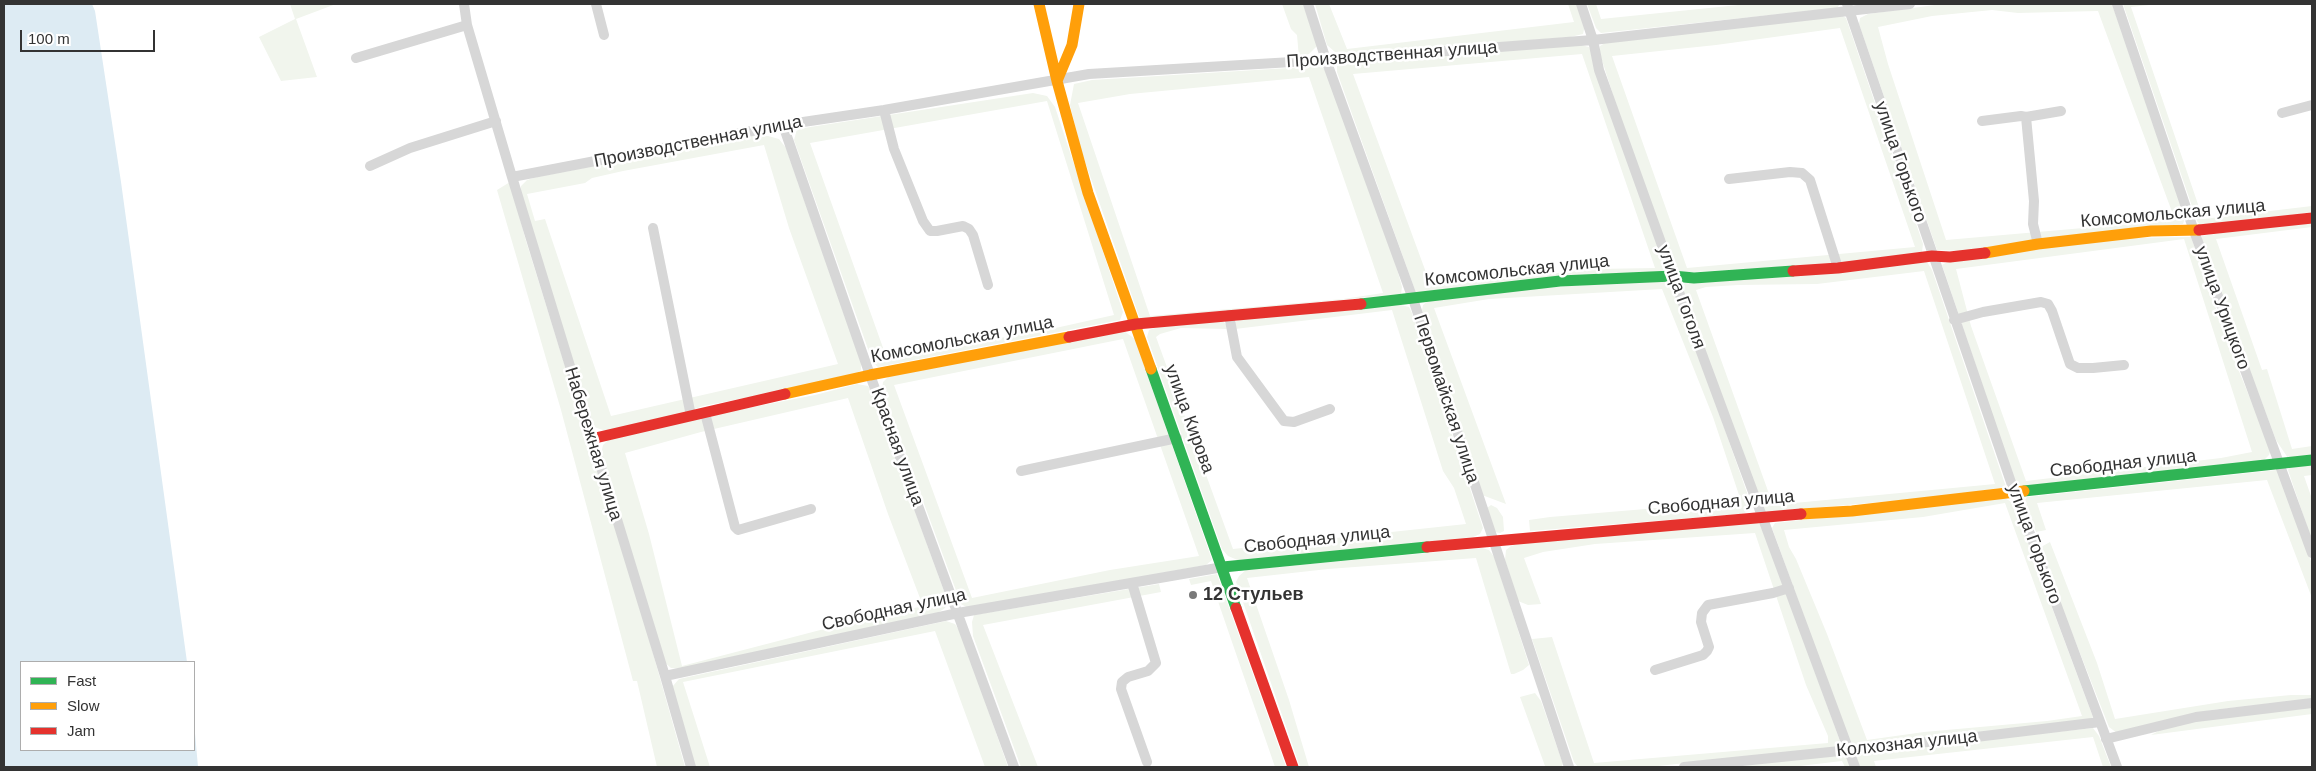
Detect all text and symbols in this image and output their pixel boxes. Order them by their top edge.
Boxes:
scale bar [22,20,158,52]
text: 100 m [28,30,70,47]
street label: Производственная улица [1286,37,1498,73]
street label: улица Горького [1869,99,1931,225]
street label: Производственная улица [592,111,804,173]
street label: Комсомольская улица [2080,195,2266,233]
street label: улица Гоголя [1652,242,1710,352]
street label: улица Урицкого [2190,243,2254,373]
street label: Комсомольская улица [1424,251,1610,291]
street label: Комсомольская улица [869,312,1055,368]
street label: Первомайская улица [1408,312,1484,486]
street label: улица Кирова [1159,362,1219,476]
street label: Набережная улица [559,365,627,523]
street label: Красная улица [866,385,928,509]
street label: Свободная улица [2049,446,2197,482]
street label: улица Горького [2002,481,2066,607]
street label: Свободная улица [1647,486,1795,520]
street label: Свободная улица [1243,522,1391,558]
street label: Свободная улица [820,584,968,636]
place label: 12 Стульев [1203,584,1304,606]
marker: 12 Стульев [1187,589,1199,601]
legend [20,661,195,751]
text: Fast [67,672,96,689]
text: Slow [67,697,100,714]
text: Jam [67,722,95,739]
street label: Колхозная улица [1835,726,1979,762]

